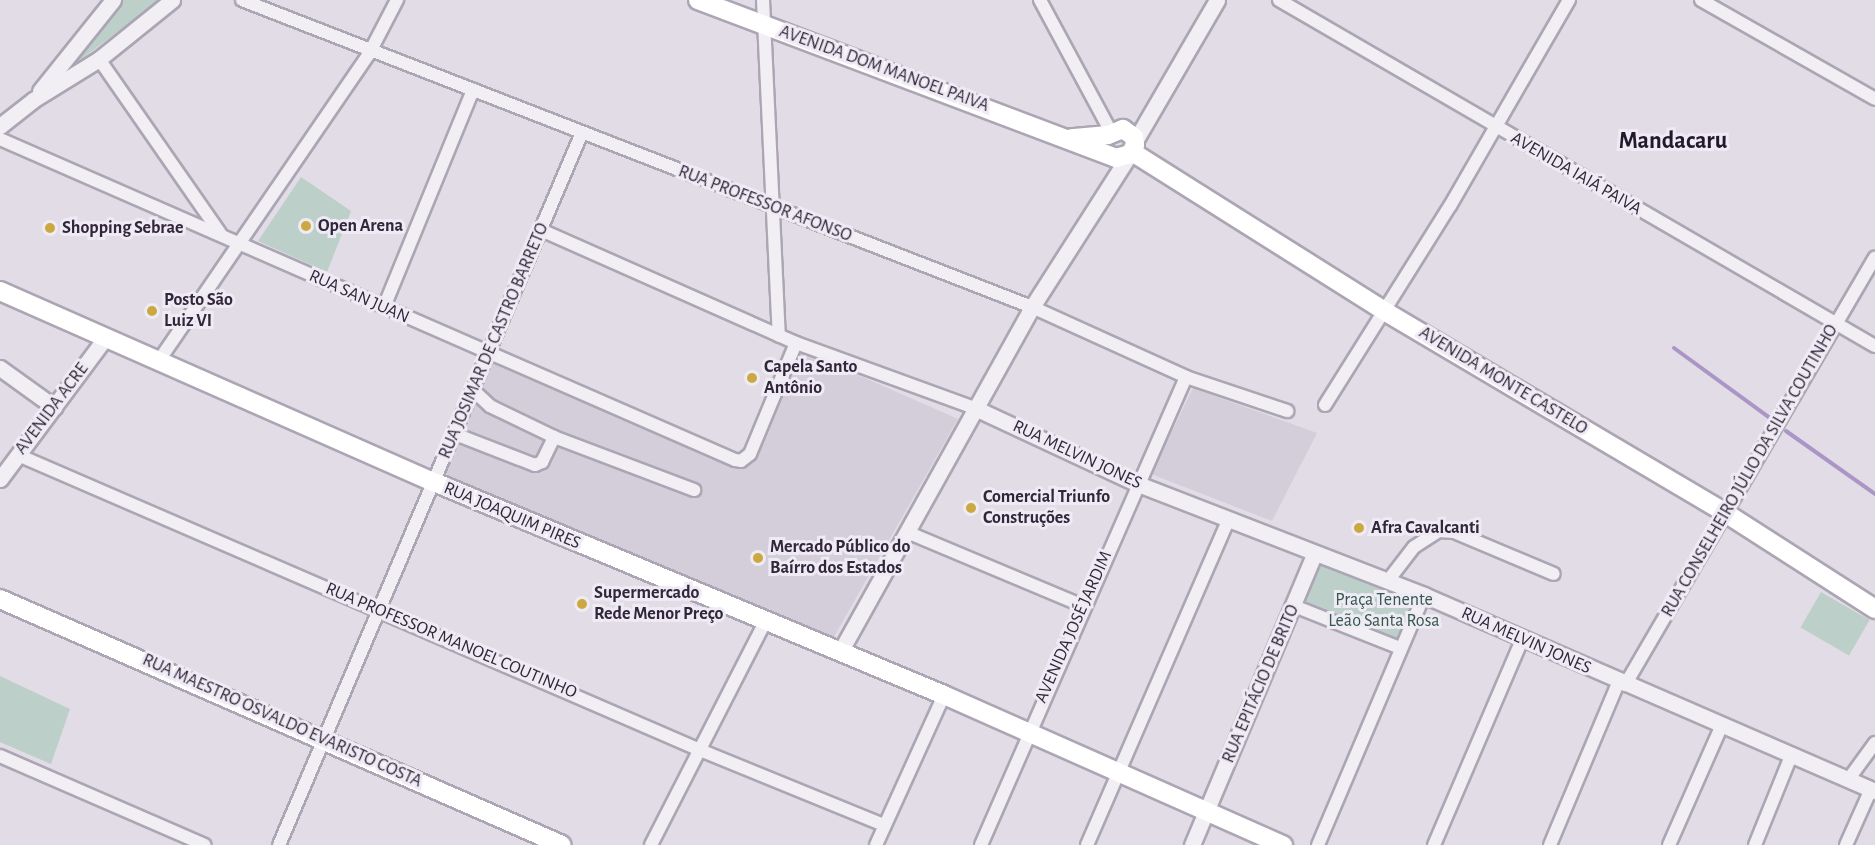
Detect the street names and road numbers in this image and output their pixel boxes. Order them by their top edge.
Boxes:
street label: AVENIDA DOM MANOEL PAIVA [776,21,992,117]
street label: AVENIDA IAIÁ PAIVA [1507,128,1645,220]
street label: RUA PROFESSOR AFONSO [675,161,855,247]
street label: RUA JOSIMAR DE CASTRO BARRETO [434,220,554,462]
street label: RUA SAN JUAN [306,265,412,329]
street label: RUA CONSELHEIRO JÚLIO DA SILVA COUTINHO [1657,321,1843,621]
street label: AVENIDA MONTE CASTELO [1415,322,1591,440]
street label: AVENIDA ACRE [11,359,93,459]
street label: RUA MELVIN JONES [1009,416,1145,494]
street label: RUA JOAQUIM PIRES [440,477,584,555]
street label: AVENIDA JOSÉ JARDIM [1031,548,1117,706]
street label: RUA PROFESSOR MANOEL COUTINHO [322,578,580,704]
street label: RUA EPITÁCIO DE BRITO [1218,602,1304,766]
street label: RUA MELVIN JONES [1458,603,1594,679]
street label: RUA MAESTRO OSVALDO EVARISTO COSTA [139,649,425,793]

